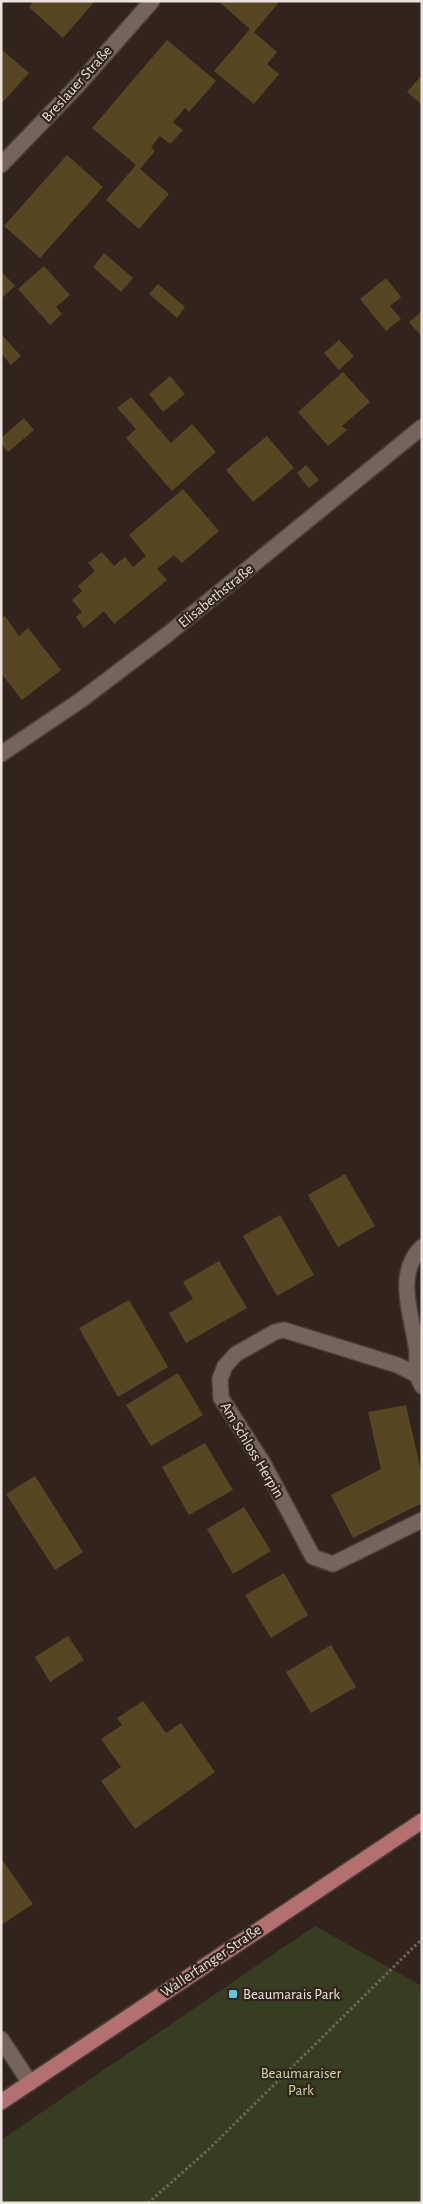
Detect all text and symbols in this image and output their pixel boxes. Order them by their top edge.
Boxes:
street label: Breslauer Straße [39,43,115,125]
street label: Elisabethstraße [176,561,256,631]
street label: Am Schloss Herpin [218,1400,286,1500]
street label: Wallerfanger Straße [158,1922,264,2000]
place label: Beaumarais Park [243,1987,340,2002]
marker: Beaumarais Park [227,1988,239,2000]
park label: Beaumaraiser Park [261,2066,341,2098]

